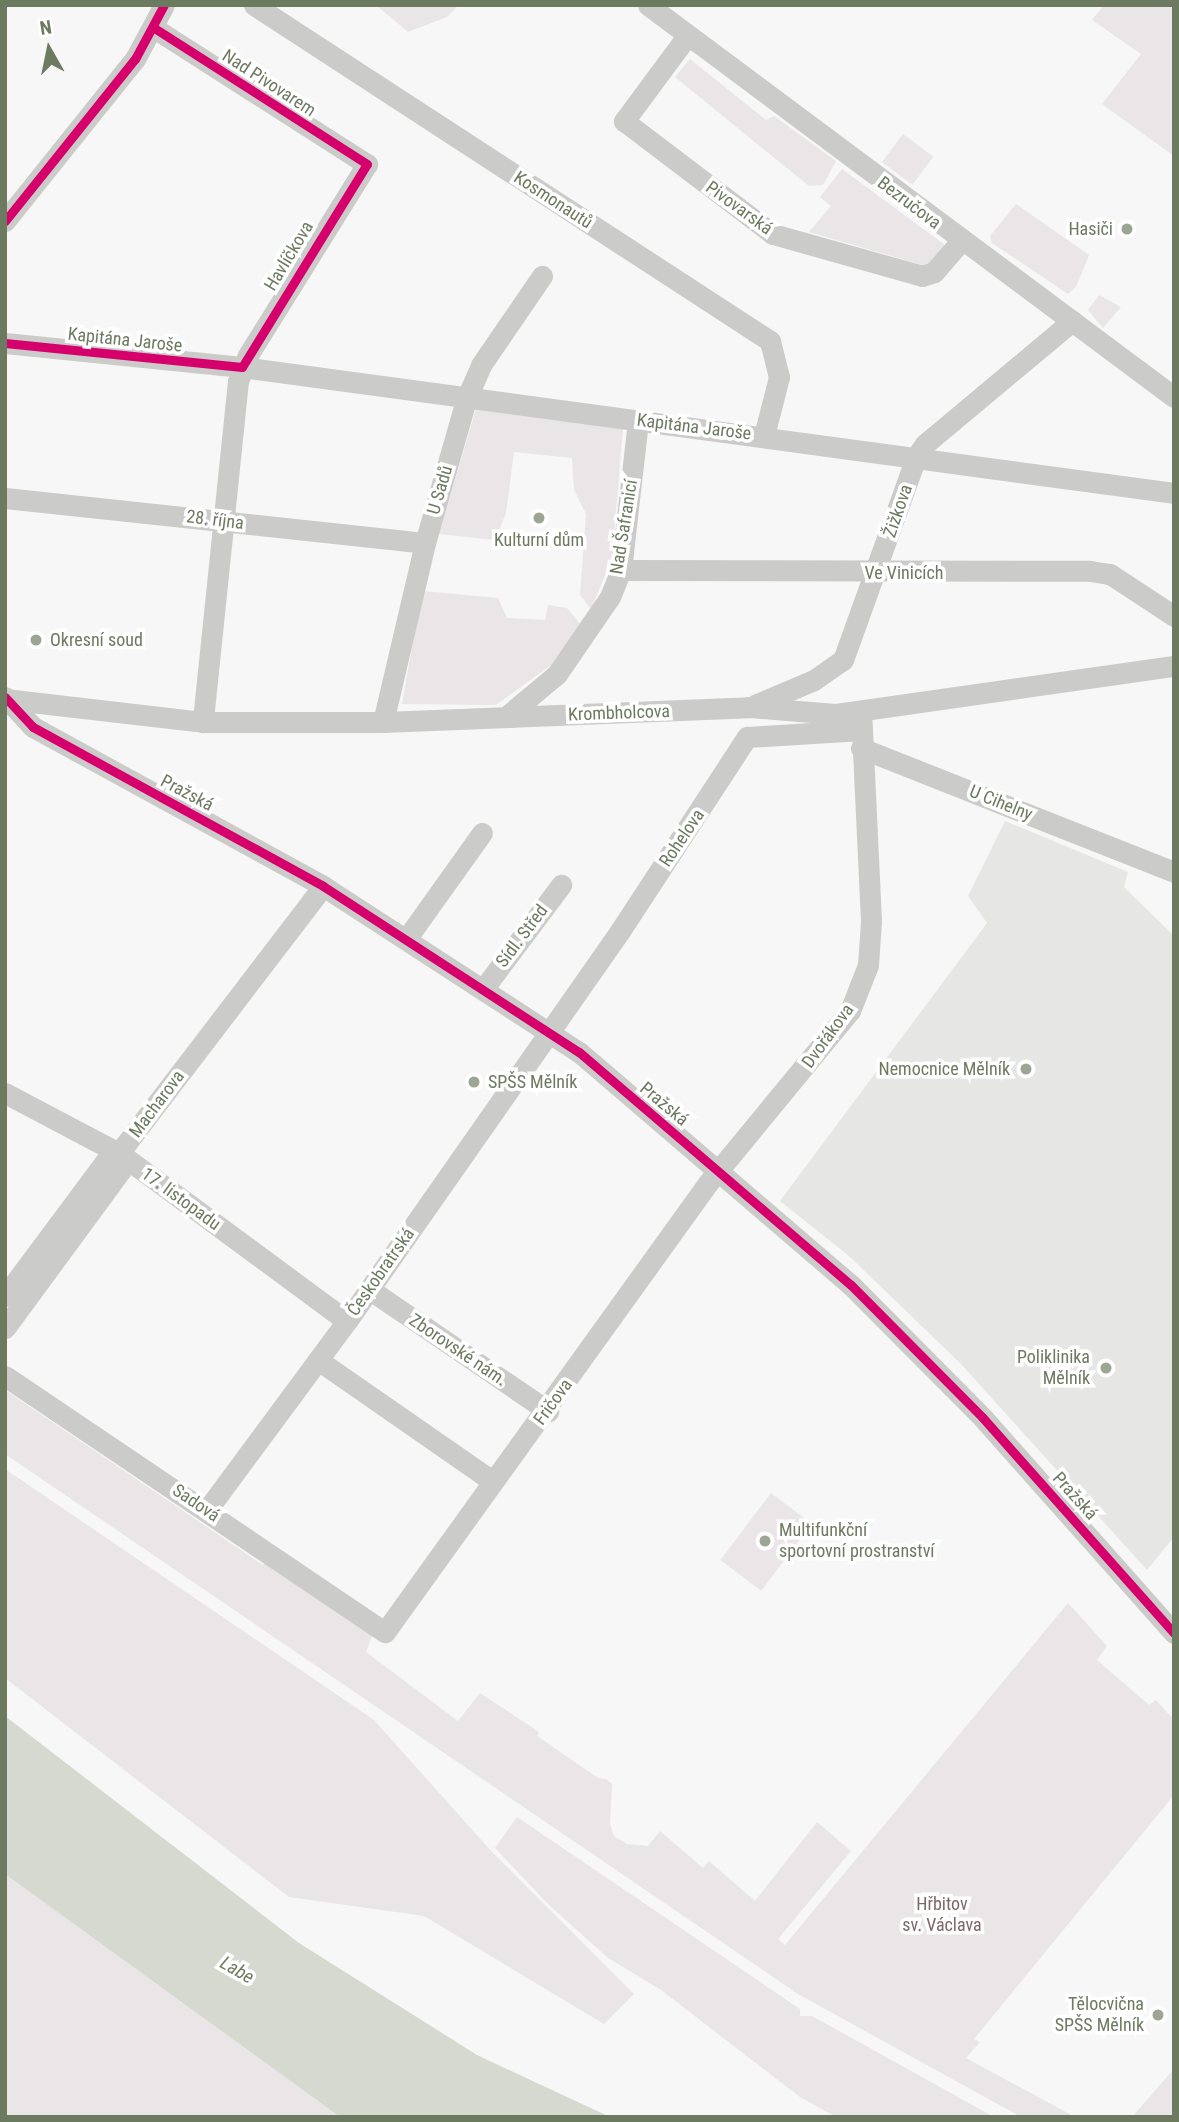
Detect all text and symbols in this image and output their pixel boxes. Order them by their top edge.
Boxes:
north arrow [14,14,84,84]
text: N [38,15,53,40]
street label: Nad Pivovarem [218,45,320,121]
street label: Kosmonautů [510,167,596,233]
street label: Bezručova [873,172,945,234]
street label: Pivovarská [701,177,777,239]
street label: Havlíčkova [260,217,318,295]
place label: Hasiči [1068,218,1113,240]
marker: Hasiči [1119,221,1135,237]
street label: Kapitána Jaroše [67,323,183,357]
street label: Kapitána Jaroše [636,409,752,445]
street label: U Sadů [423,463,457,517]
street label: Nad Šafranicí [606,478,642,576]
street label: Žižkova [879,482,917,540]
street label: 28. října [185,506,245,534]
marker: Kulturní dům [531,510,547,526]
place label: Kulturní dům [494,529,584,551]
street label: Ve Vinicích [865,562,943,584]
place label: Okresní soud [50,629,143,651]
marker: Okresní soud [28,632,44,648]
street label: Krombholcova [568,700,670,726]
street label: Pražská [157,770,217,816]
street label: U Cihelny [966,781,1036,825]
street label: Rohelova [655,805,709,871]
street label: Sídl. Střed [491,900,553,972]
street label: Dvořákova [798,1000,858,1072]
place label: Nemocnice Mělník [879,1058,1010,1080]
marker: Nemocnice Mělník [1016,1059,1036,1079]
street label: Macharova [125,1066,189,1142]
place label: SPŠS Mělník [488,1071,577,1093]
marker: SPŠS Mělník [466,1074,482,1090]
street label: Pražská [635,1078,693,1130]
street label: 17. listopadu [137,1163,225,1235]
street label: Českobratrská [343,1224,419,1320]
street label: Zborovské nám. [405,1309,511,1391]
place label: Poliklinika Mělník [1017,1347,1090,1390]
marker: Poliklinika Mělník [1096,1358,1116,1378]
street label: Fričova [529,1375,577,1429]
street label: Pražská [1048,1468,1102,1524]
street label: Sadová [168,1480,224,1526]
place label: Multifunkční sportovní prostranství [779,1520,935,1562]
marker: Multifunkční sportovní prostranství [757,1533,773,1549]
park label: Hřbitov sv. Václava [902,1894,982,1937]
water label: Labe [216,1951,258,1989]
place label: Tělocvična SPŠS Mělník [1055,1994,1144,2036]
marker: Tělocvična SPŠS Mělník [1150,2007,1166,2023]

